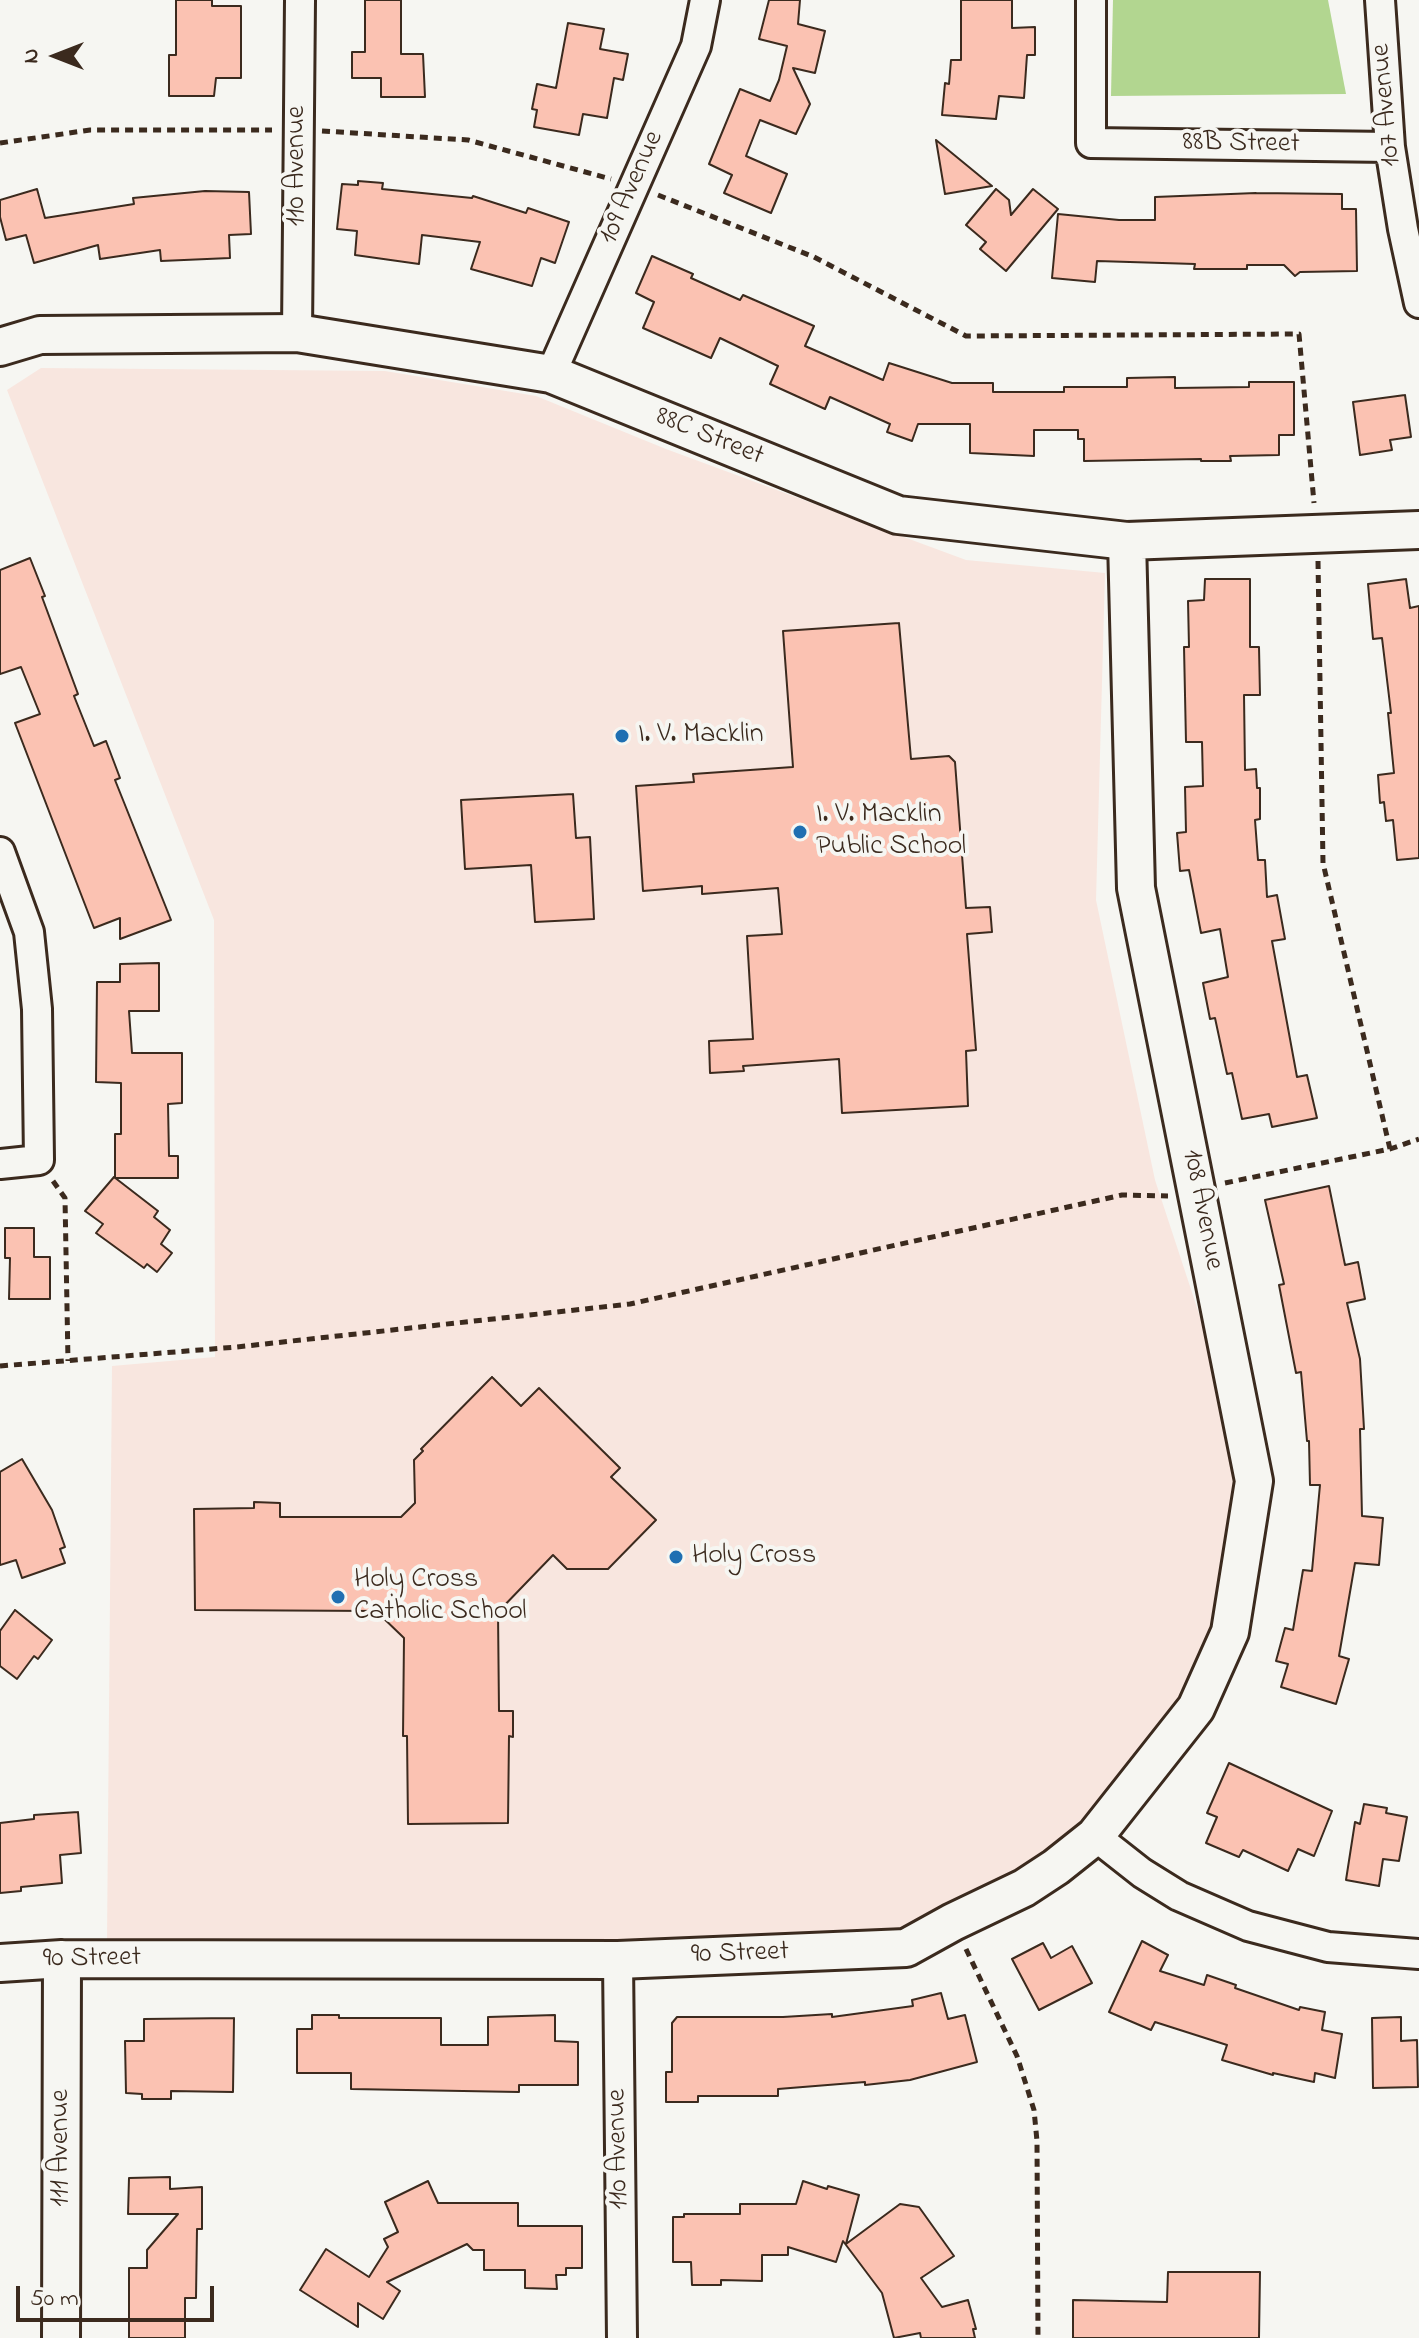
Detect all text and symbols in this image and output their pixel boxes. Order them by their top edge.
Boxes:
north arrow [16,16,96,96]
street label: 107 Avenue [1366,42,1410,168]
text: N [16,49,48,63]
street label: 110 Avenue [281,106,315,226]
street label: 109 Avenue [593,126,673,250]
street label: 88B Street [1182,127,1300,163]
street label: 88C Street [650,401,768,475]
place label: I. V. Macklin [638,719,764,753]
marker: I. V. Macklin [613,727,631,745]
place label: I. V. Macklin Public School [816,799,966,865]
marker: I. V. Macklin Public School [791,823,809,841]
street label: 108 Avenue [1173,1147,1229,1273]
place label: Holy Cross [692,1540,816,1574]
marker: Holy Cross [667,1548,685,1566]
place label: Holy Cross Catholic School [354,1564,527,1630]
marker: Holy Cross Catholic School [329,1588,347,1606]
street label: 90 Street [690,1936,790,1974]
street label: 90 Street [43,1942,141,1978]
street label: 110 Avenue [602,2088,638,2210]
street label: 111 Avenue [45,2089,79,2207]
scale bar [20,2270,218,2320]
text: 50 m [30,2282,79,2317]

